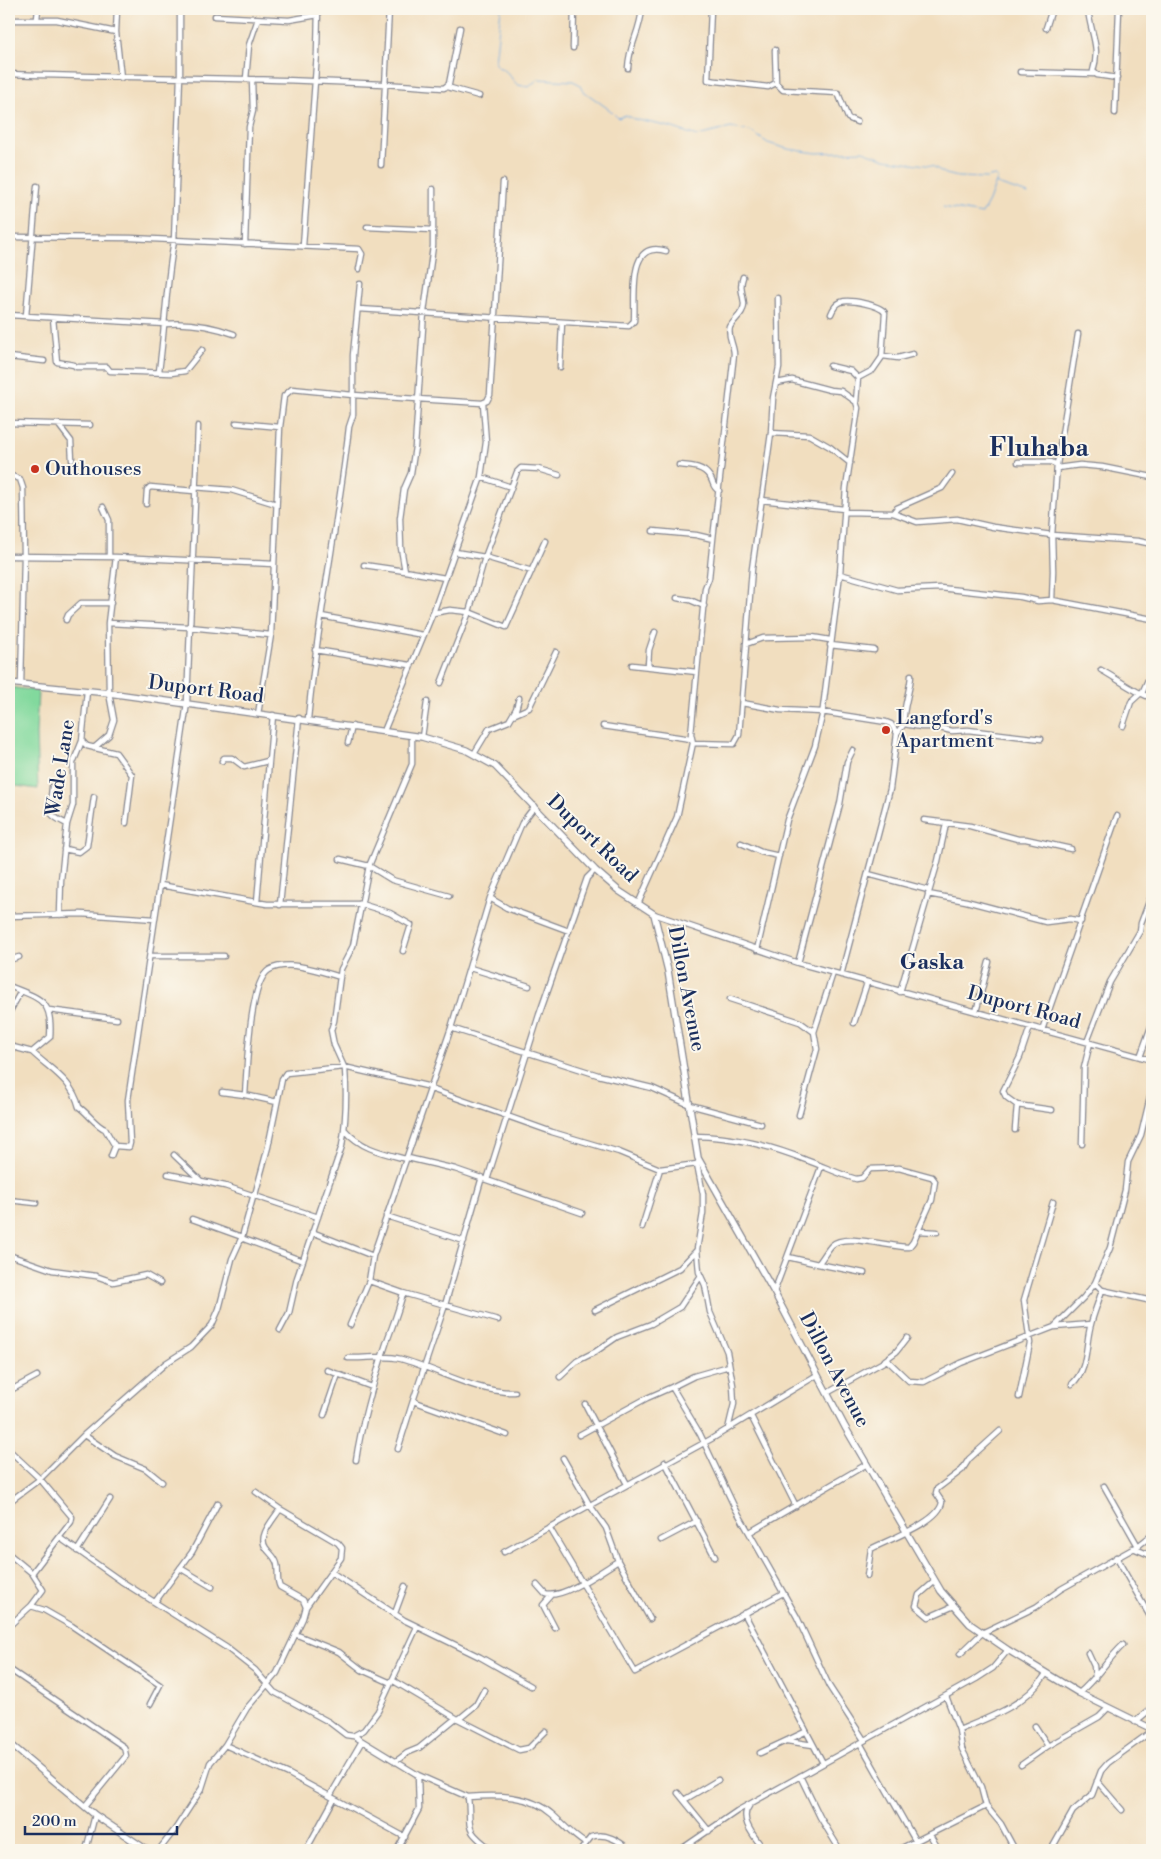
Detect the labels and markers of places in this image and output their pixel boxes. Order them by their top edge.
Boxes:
place label: Outhouses [45,457,142,482]
marker: Outhouses [29,463,41,475]
place label: Langford's Apartment [895,706,994,754]
marker: Langford's Apartment [880,724,892,736]

